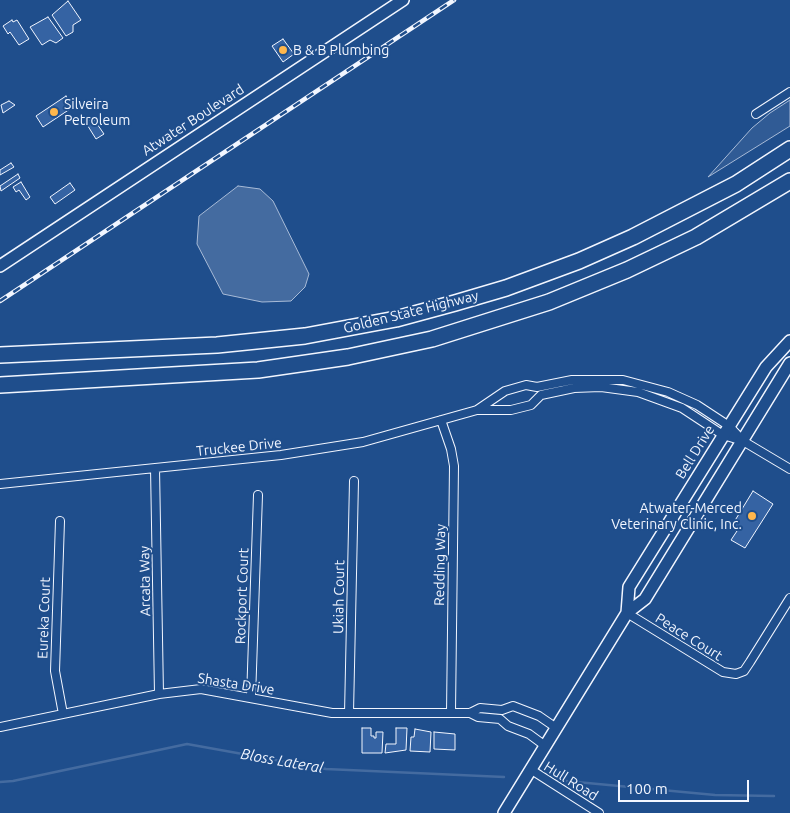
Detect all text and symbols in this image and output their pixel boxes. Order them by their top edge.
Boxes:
place label: B & B Plumbing [293,42,389,58]
marker: B & B Plumbing [277,44,289,56]
street label: Atwater Boulevard [139,81,247,159]
place label: Silveira Petroleum [64,96,130,128]
marker: Silveira Petroleum [48,106,60,118]
street label: Golden State Highway [342,287,480,337]
street label: Bell Drive [672,422,718,482]
street label: Truckee Drive [196,434,282,460]
place label: Atwater-Merced Veterinary Clinic, Inc. [611,500,742,532]
marker: Atwater-Merced Veterinary Clinic, Inc. [746,510,758,522]
street label: Redding Way [431,524,449,606]
street label: Arcata Way [136,546,154,616]
street label: Rockport Court [232,548,252,644]
street label: Ukiah Court [330,560,348,634]
street label: Eureka Court [34,577,54,659]
street label: Peace Court [652,610,726,664]
street label: Shasta Drive [196,670,276,698]
water label: Bloss Lateral [239,745,325,777]
street label: Hull Road [541,758,601,804]
scale bar [620,770,751,802]
text: 100 m [626,780,668,797]

